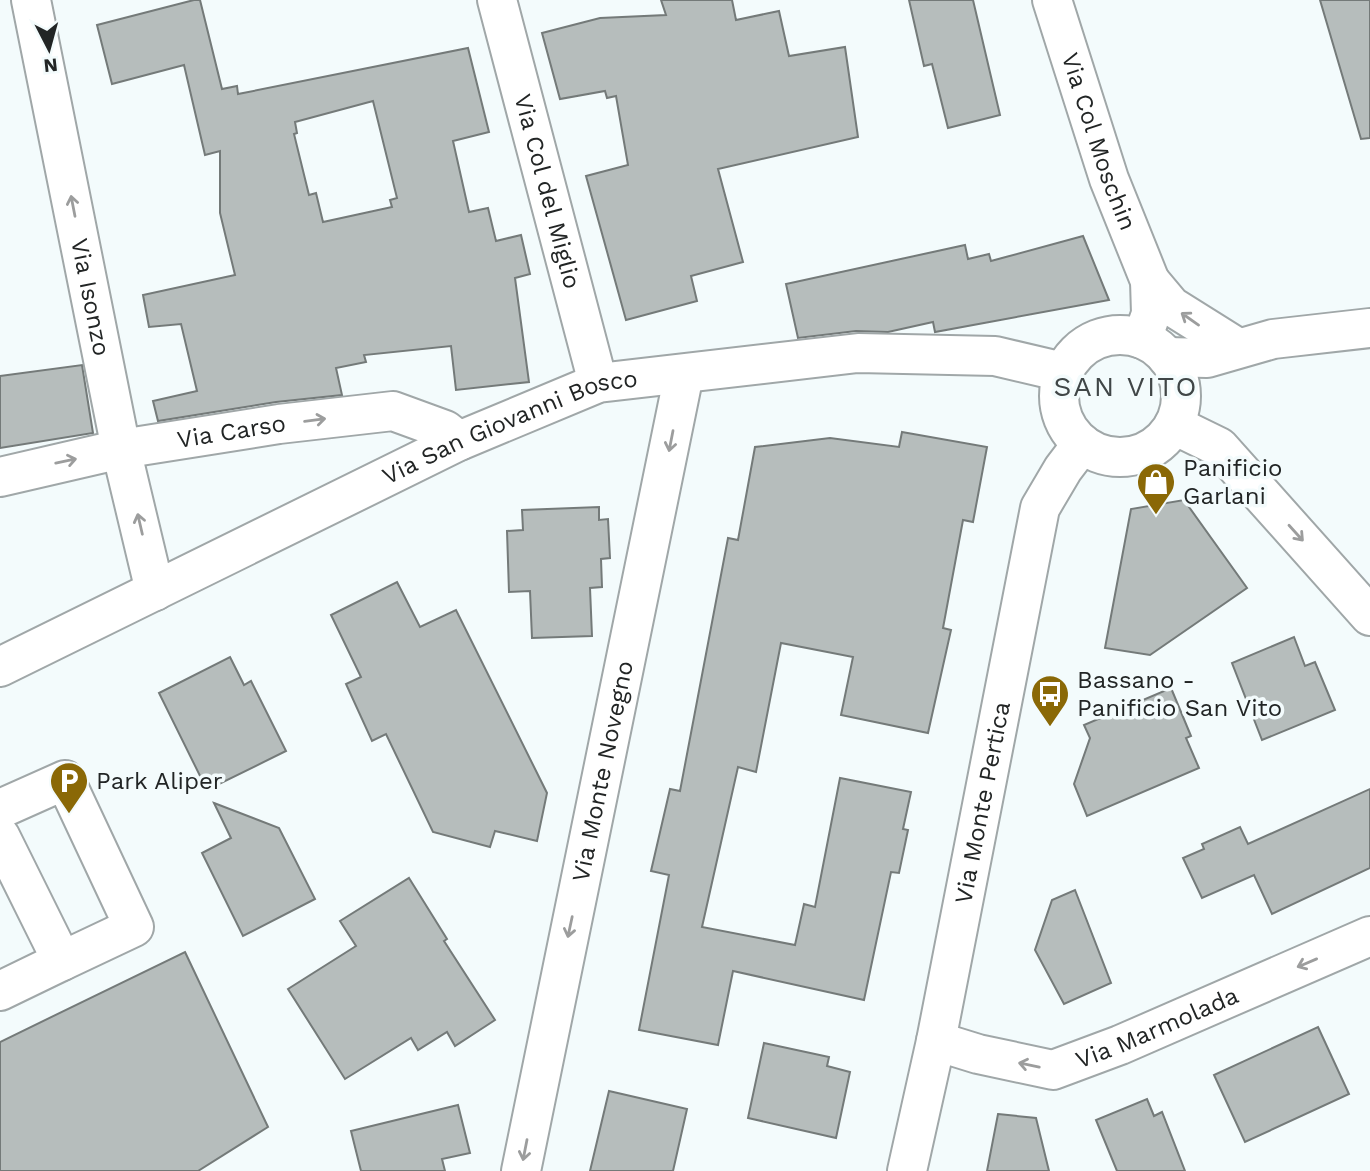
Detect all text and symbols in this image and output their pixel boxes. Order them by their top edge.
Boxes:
north arrow [14,14,84,84]
street label: Via Col Moschin [1056,49,1142,234]
text: N [43,53,59,78]
street label: Via Col del Miglio [508,91,587,292]
one-way arrow [65,195,79,218]
street label: Via Isonzo [65,236,116,358]
one-way arrow [1181,312,1200,326]
street label: Via San Giovanni Bosco [378,365,639,490]
district label: SAN VITO [1054,370,1199,403]
street label: Via Carso [175,409,288,454]
one-way arrow [303,413,326,426]
one-way arrow [664,429,677,452]
one-way arrow [54,453,77,467]
place label: Panificio Garlani [1183,454,1283,510]
shop icon: Panificio Garlani [1135,461,1177,516]
one-way arrow [132,513,146,536]
one-way arrow [1288,524,1304,542]
street label: Via Monte Novegno [566,658,639,884]
place label: Bassano - Panificio San Vito [1077,666,1282,722]
bus stop icon: Bassano - Panificio San Vito [1029,673,1071,728]
street label: Via Monte Pertica [949,699,1016,906]
parking icon: Park Aliper [48,760,90,815]
place label: Park Aliper [96,767,223,795]
one-way arrow [563,915,577,938]
one-way arrow [1297,957,1319,970]
street label: Via Marmolada [1072,981,1243,1074]
one-way arrow [1018,1057,1041,1071]
one-way arrow [517,1138,531,1161]

